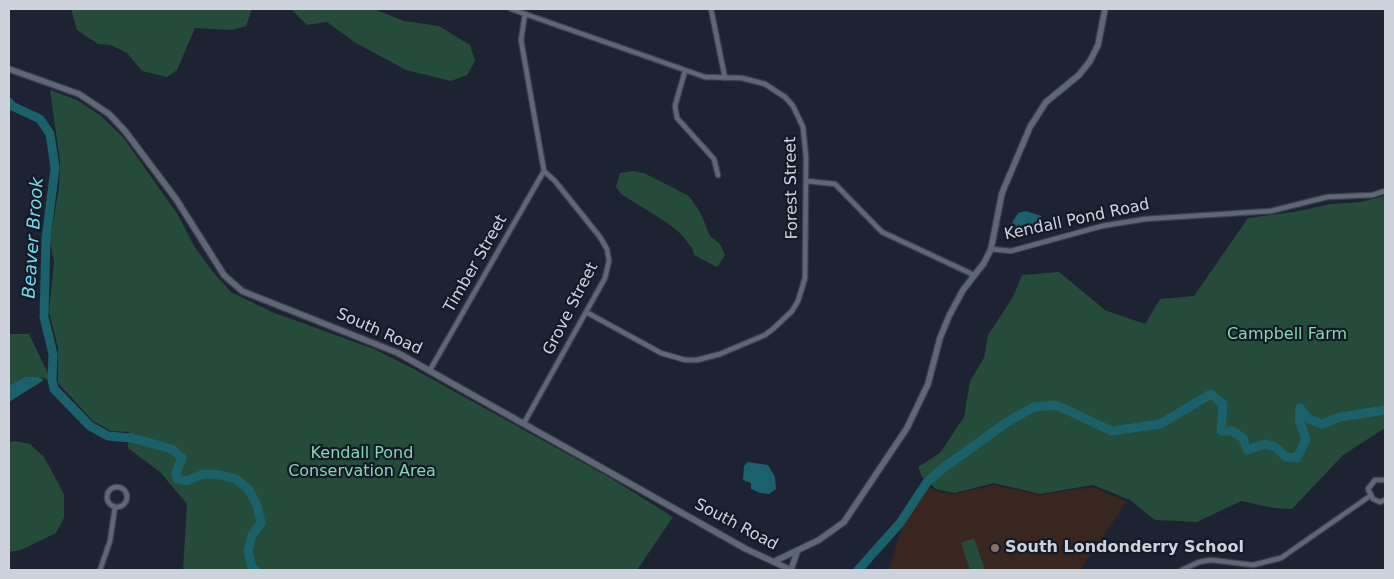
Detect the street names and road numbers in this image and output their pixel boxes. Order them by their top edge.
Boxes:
street label: Forest Street [782,136,802,240]
street label: Kendall Pond Road [1003,195,1151,245]
street label: Timber Street [440,212,512,316]
street label: Grove Street [539,259,603,359]
street label: South Road [333,305,425,359]
street label: South Road [691,495,781,555]

